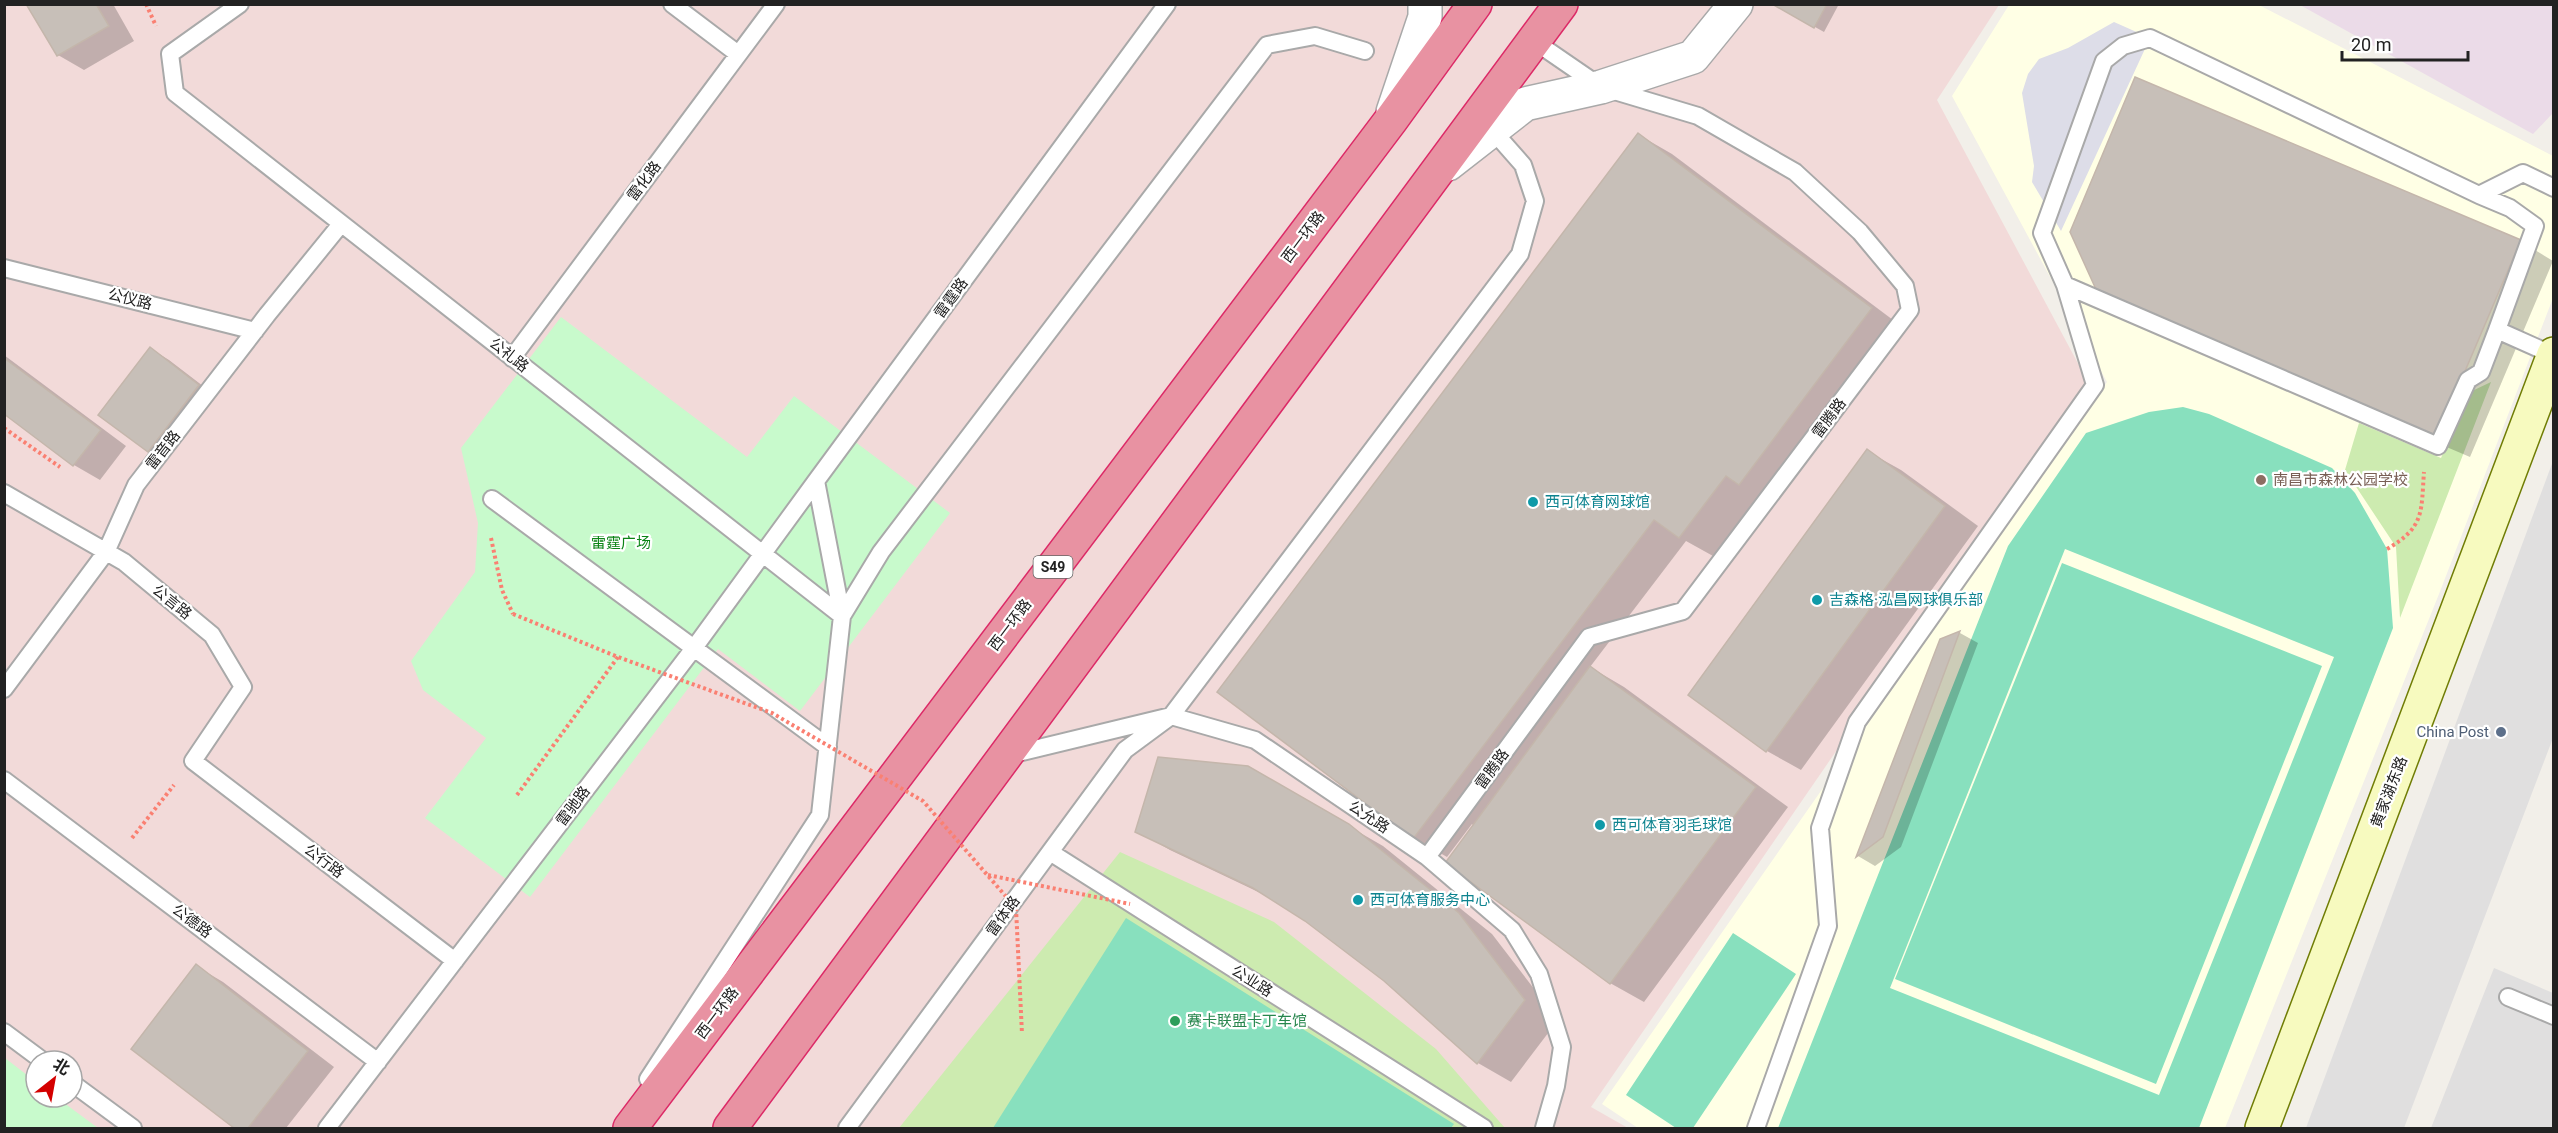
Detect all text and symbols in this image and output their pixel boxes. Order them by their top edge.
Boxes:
scale bar [2342,24,2468,62]
text: 20 m [2351,34,2391,55]
street label: 雷化路 [623,158,665,204]
street label: 西一环路 [1278,208,1328,266]
street label: 雷霆路 [930,275,972,321]
street label: 公仪路 [106,285,154,313]
street label: 公礼路 [486,334,532,376]
street label: 雷腾路 [1808,395,1850,441]
street label: 雷音路 [142,427,184,473]
place label: 南昌市森林公园学校 [2273,471,2408,489]
marker: 南昌市森林公园学校 [2254,473,2268,487]
place label: 西可体育网球馆 [1545,493,1650,511]
marker: 西可体育网球馆 [1526,495,1540,509]
park label: 雷霆广场 [591,534,651,552]
road number: S49 [1034,556,1072,578]
street label: 公言路 [149,581,195,623]
place label: 吉森格·泓昌网球俱乐部 [1829,591,1983,609]
marker: 吉森格·泓昌网球俱乐部 [1810,593,1824,607]
street label: 西一环路 [985,596,1035,654]
place label: China Post [2417,723,2489,741]
marker: China Post [2494,725,2508,739]
street label: 雷腾路 [1471,746,1513,792]
street label: 黄家湖东路 [2367,754,2411,830]
street label: 雷驰路 [552,783,594,829]
street label: 公允路 [1345,797,1393,837]
place label: 西可体育羽毛球馆 [1612,816,1732,834]
marker: 西可体育羽毛球馆 [1593,818,1607,832]
street label: 公行路 [301,840,347,882]
place label: 西可体育服务中心 [1370,891,1490,909]
street label: 雷体路 [982,893,1024,939]
marker: 西可体育服务中心 [1351,893,1365,907]
street label: 公德路 [169,900,215,942]
street label: 公业路 [1228,961,1276,1001]
street label: 西一环路 [692,984,742,1042]
place label: 赛卡联盟卡丁车馆 [1187,1012,1307,1030]
marker: 赛卡联盟卡丁车馆 [1168,1014,1182,1028]
north arrow [24,1049,84,1109]
text: 北 [50,1054,73,1079]

